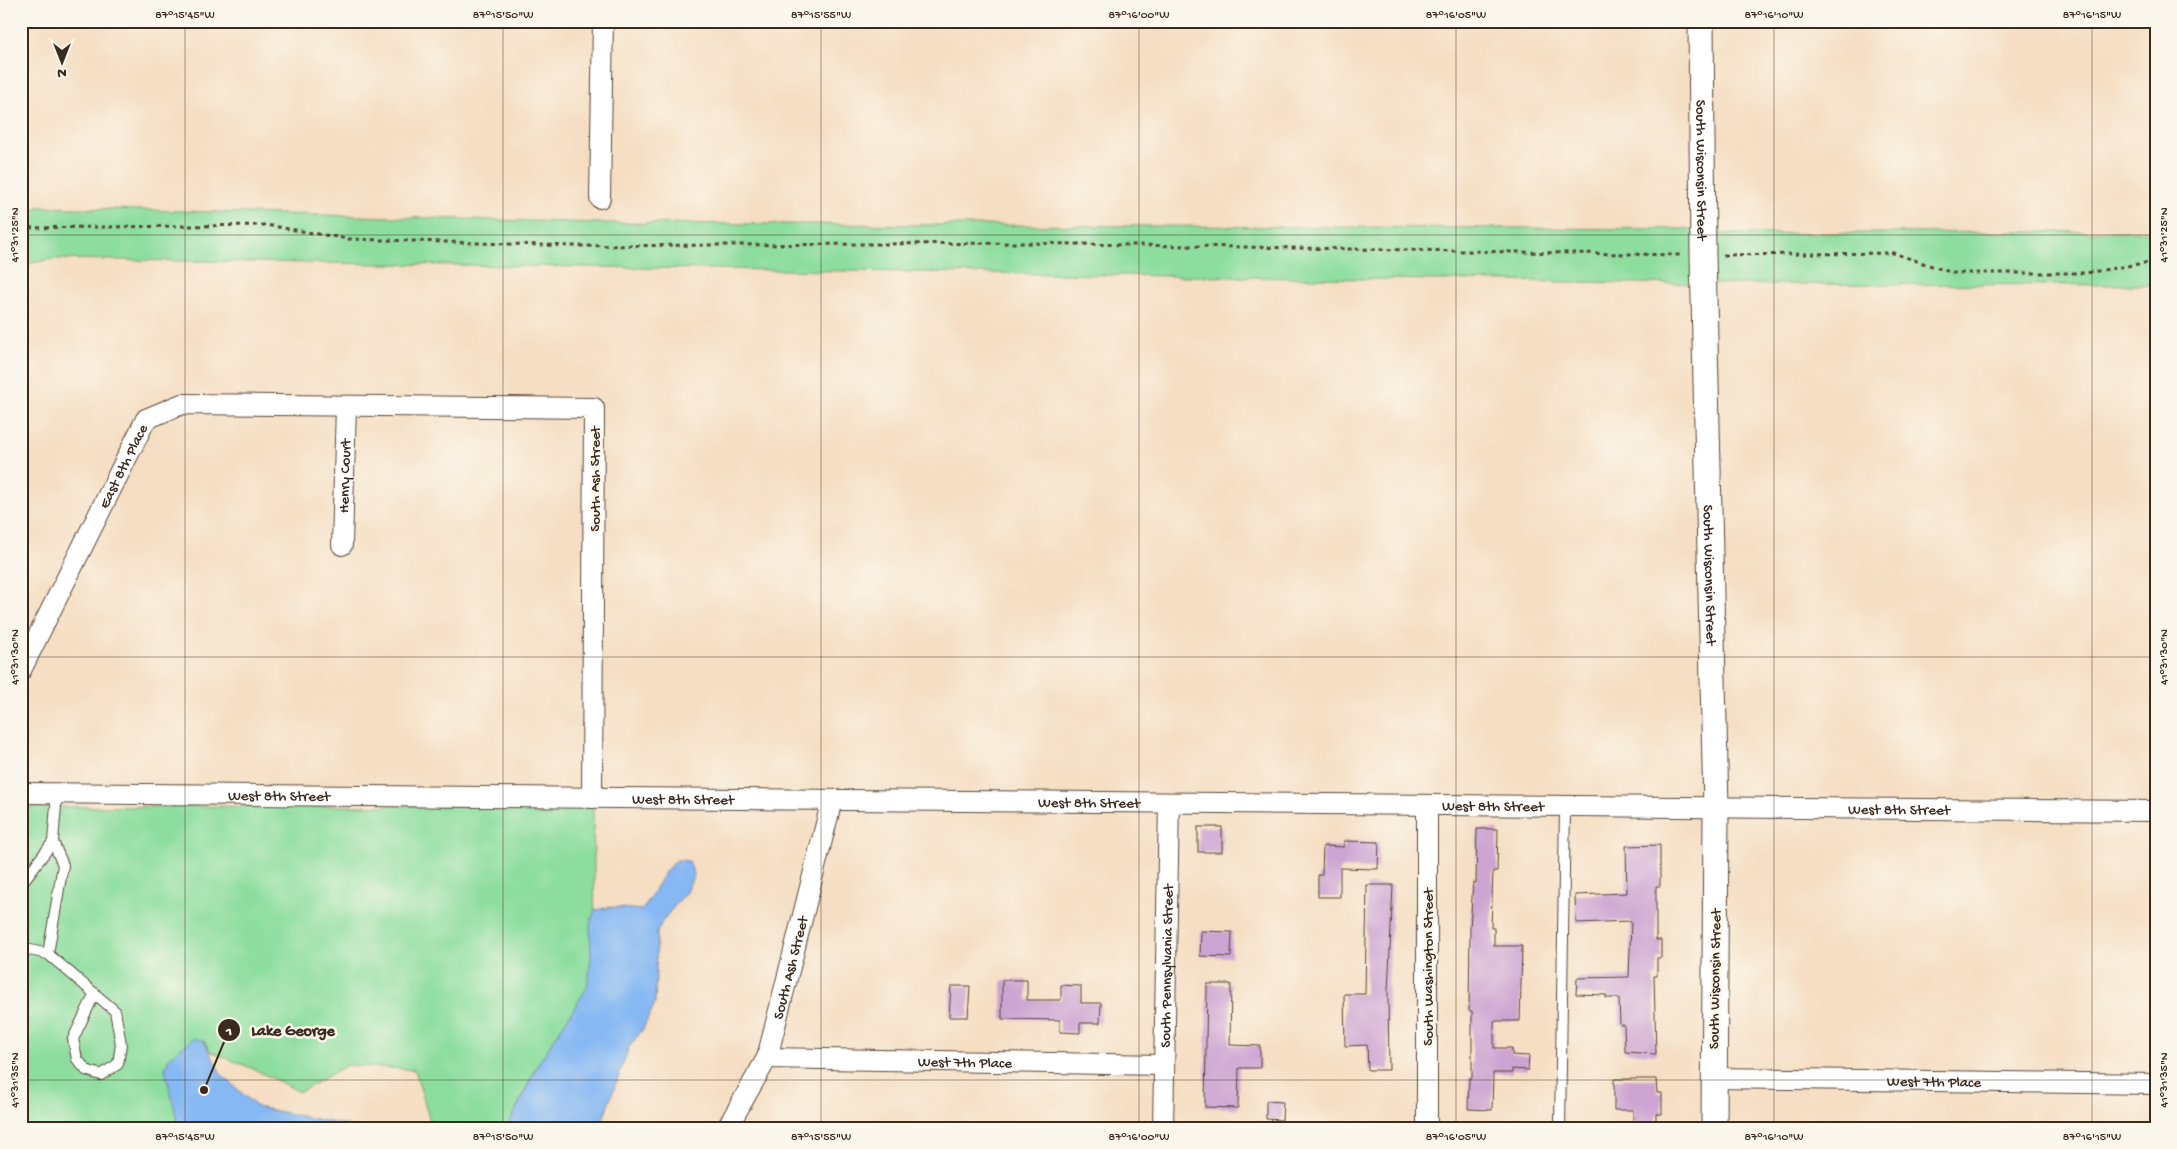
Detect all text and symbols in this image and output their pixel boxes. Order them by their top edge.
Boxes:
text: 87°15'45"W [155,9,215,23]
text: 87°15'50"W [473,9,533,23]
text: 87°15'55"W [791,9,851,23]
text: 87°16'00"W [1108,9,1170,23]
text: 87°16'05"W [1426,9,1486,23]
text: 87°16'10"W [1744,9,1804,23]
text: 87°16'15"W [2063,9,2121,23]
north arrow [38,38,88,88]
text: N [57,64,67,81]
street label: South Wisconsin Street [1691,100,1710,242]
text: 41°31'25"N [9,207,23,263]
text: 41°31'25"N [2158,207,2172,263]
street label: East 8th Place [96,422,153,512]
street label: South Ash Street [587,424,605,532]
street label: Henry Court [336,437,356,513]
street label: South Wisconsin Street [1698,504,1719,647]
text: 41°31'30"N [9,629,23,685]
text: 41°31'30"N [2158,629,2172,685]
street label: West 8th Street [228,788,332,807]
street label: West 8th Street [632,791,736,810]
street label: West 8th Street [1038,795,1142,813]
street label: West 8th Street [1442,798,1546,817]
street label: West 8th Street [1848,801,1952,820]
street label: South Pennsylvania Street [1157,882,1179,1048]
street label: South Washington Street [1420,886,1438,1046]
street label: South Wisconsin Street [1706,907,1726,1049]
street label: South Ash Street [770,913,814,1021]
callout: Lake George [216,1014,345,1045]
text: 1 [225,1023,232,1041]
text: Lake George [251,1023,336,1042]
text: 41°31'35"N [9,1052,23,1108]
text: 41°31'35"N [2158,1052,2172,1108]
street label: West 7th Place [918,1054,1012,1073]
street label: West 7th Place [1887,1073,1981,1093]
text: 87°15'45"W [155,1131,215,1145]
text: 87°15'50"W [473,1131,533,1145]
text: 87°15'55"W [791,1131,851,1145]
text: 87°16'00"W [1108,1131,1170,1145]
text: 87°16'05"W [1426,1131,1486,1145]
text: 87°16'10"W [1744,1131,1804,1145]
text: 87°16'15"W [2063,1131,2121,1145]

